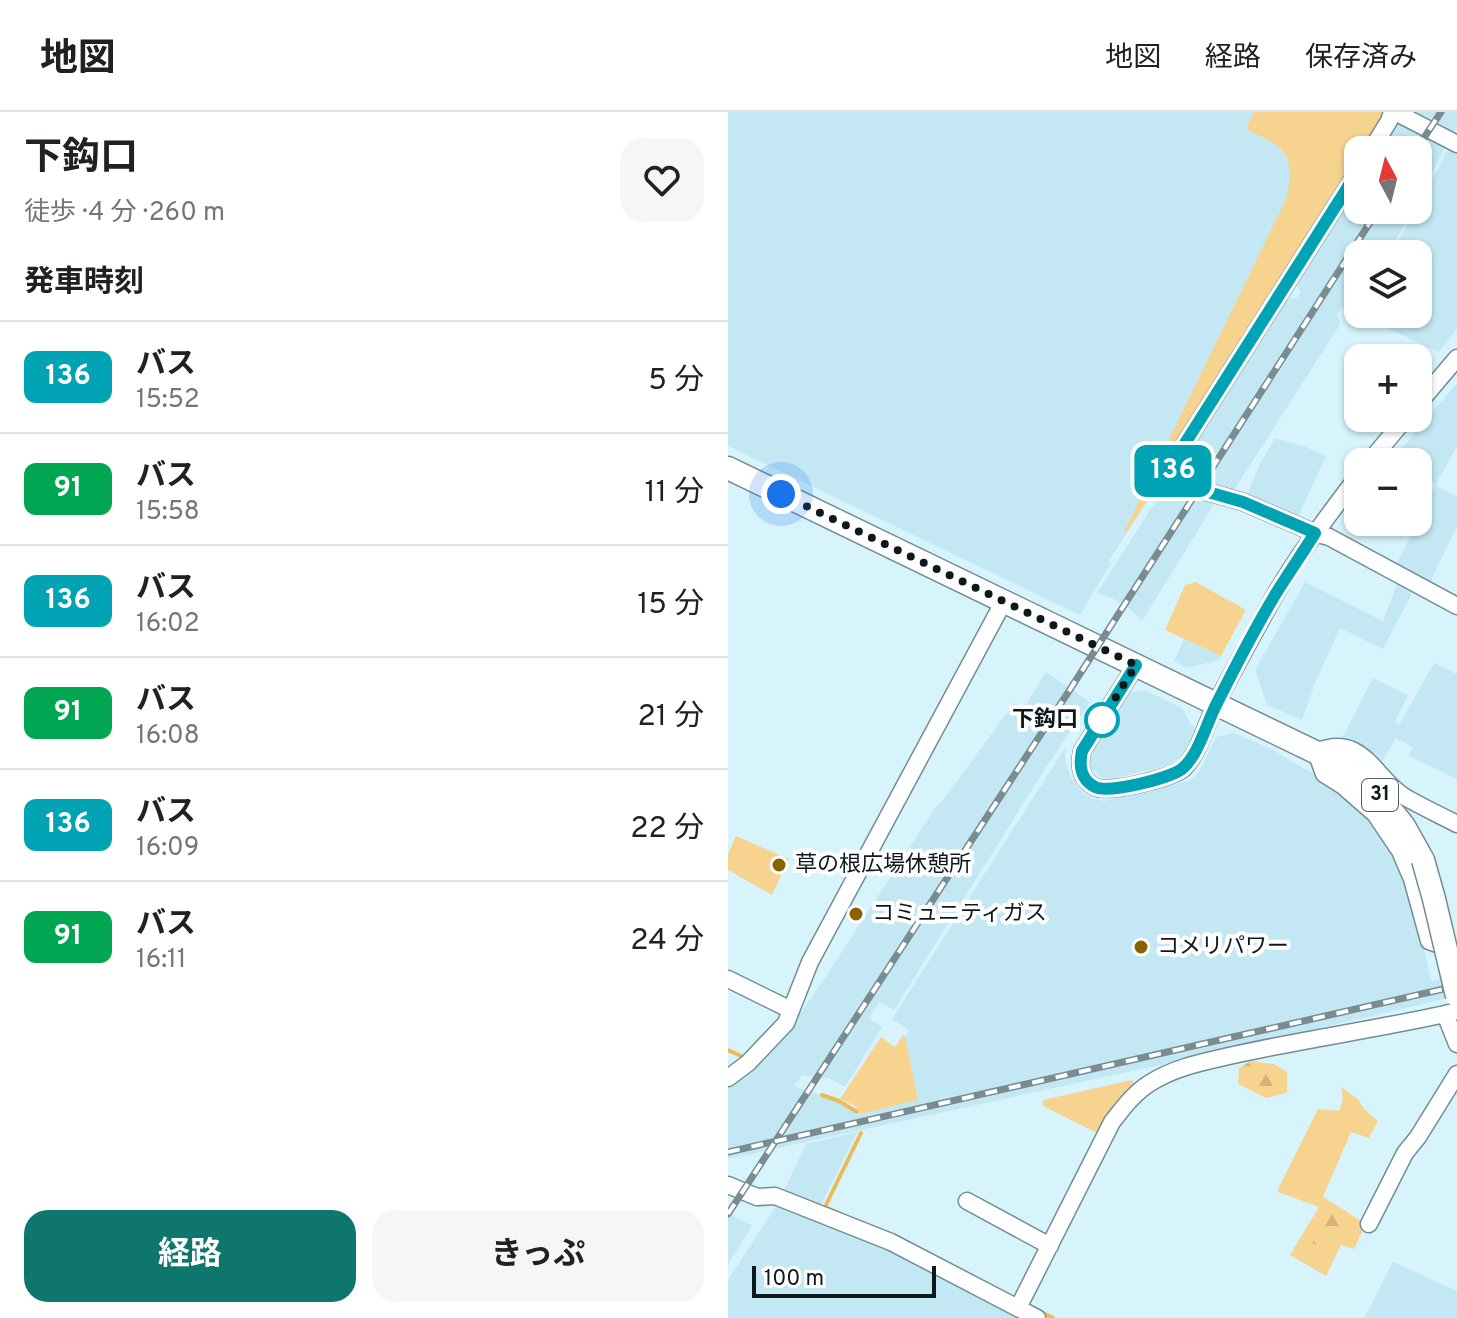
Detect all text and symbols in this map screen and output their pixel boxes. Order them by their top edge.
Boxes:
text: 地図 [40,36,116,85]
text: 地図 [1105,41,1161,77]
text: 経路 [1205,41,1261,77]
text: 保存済み [1305,41,1417,77]
text: 下鈎口 [24,135,138,184]
north arrow [1344,136,1432,224]
map controls [1344,136,1432,536]
button: heart [620,138,704,222]
text: 徒歩 · 4 分 · 260 m [24,197,225,230]
button: layers [1344,240,1432,328]
text: 発車時刻 [24,265,144,302]
button: + [1344,344,1432,432]
text: バス [136,347,196,384]
text: 136 [45,359,91,395]
text: 5 分 [648,363,704,400]
text: 15:52 [136,384,200,417]
line badge: 136 [1127,445,1219,497]
button: − [1344,448,1432,536]
text: 136 [1150,453,1196,489]
text: バス [136,459,196,496]
text: 91 [54,471,82,507]
your location [761,474,801,514]
text: 11 分 [645,475,704,512]
text: 15:58 [136,496,200,529]
text: バス [136,571,196,608]
text: 136 [45,583,91,619]
text: 15 分 [637,587,704,624]
text: 16:02 [136,608,200,641]
text: バス [136,683,196,720]
text: 91 [54,695,82,731]
text: 21 分 [637,699,704,736]
marker: 下鈎口 [1085,703,1119,737]
place label: 下鈎口 [1012,707,1078,734]
text: 16:08 [136,720,200,753]
road number: 31 [1362,779,1398,811]
text: バス [136,795,196,832]
text: 136 [45,807,91,843]
text: 22 分 [630,811,704,848]
text: 16:09 [136,832,199,865]
place label: 草の根広場休憩所 [795,852,971,879]
marker: 草の根広場休憩所 [770,856,788,874]
place label: コミュニティガス [872,901,1047,928]
marker: コミュニティガス [847,905,865,923]
text: バス [136,907,196,944]
text: 91 [54,919,82,955]
text: 24 分 [630,923,704,960]
place label: コメリパワー [1157,934,1289,961]
marker: コメリパワー [1132,938,1150,956]
text: 16:11 [136,944,186,977]
button: 経路 [24,1210,356,1302]
button: きっぷ [372,1210,704,1302]
scale bar [752,1262,936,1298]
text: 100 m [764,1266,824,1293]

